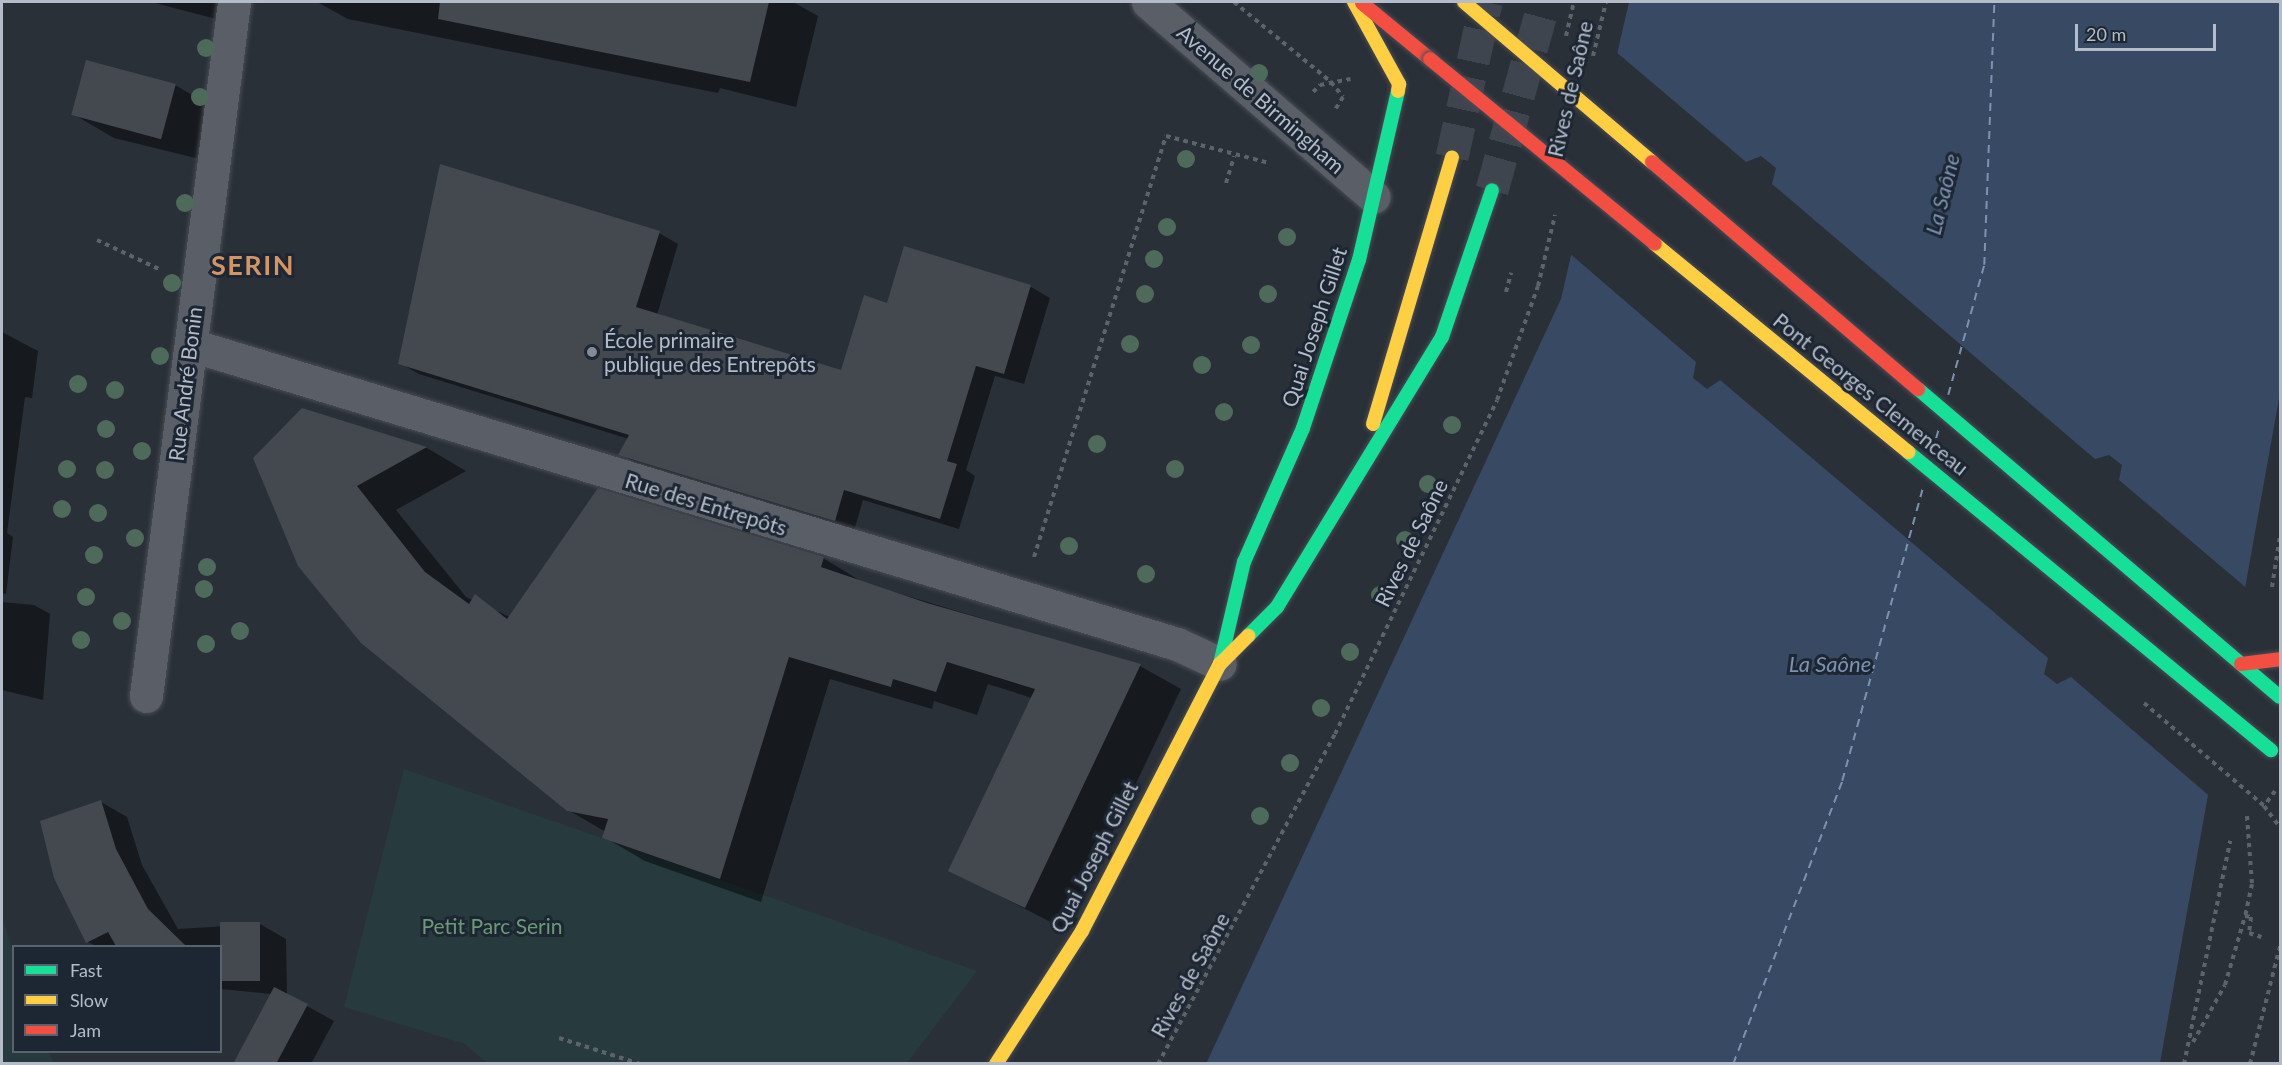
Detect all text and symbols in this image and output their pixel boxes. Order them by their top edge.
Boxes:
scale bar [2078,12,2219,50]
street label: Avenue de Birmingham [1172,19,1350,179]
street label: Rives de Saône [1542,19,1598,159]
text: 20 m [2086,23,2126,45]
water label: La Saône [1919,151,1965,237]
street label: Quai Joseph Gillet [1276,243,1352,411]
district label: SERIN [211,249,295,281]
street label: Rue André Bonin [163,305,207,463]
street label: Pont Georges Clemenceau [1768,308,1974,480]
place label: École primaire publique des Entrepôts [604,327,816,377]
marker: École primaire publique des Entrepôts [585,345,599,359]
street label: Rue des Entrepôts [622,467,790,541]
street label: Rives de Saône [1369,475,1453,611]
water label: La Saône [1789,651,1871,677]
street label: Quai Joseph Gillet [1045,777,1143,937]
street label: Rives de Saône [1145,908,1235,1042]
park label: Petit Parc Serin [421,913,563,939]
legend [12,945,222,1053]
text: Fast [70,959,102,981]
text: Slow [70,989,108,1011]
text: Jam [70,1019,101,1041]

